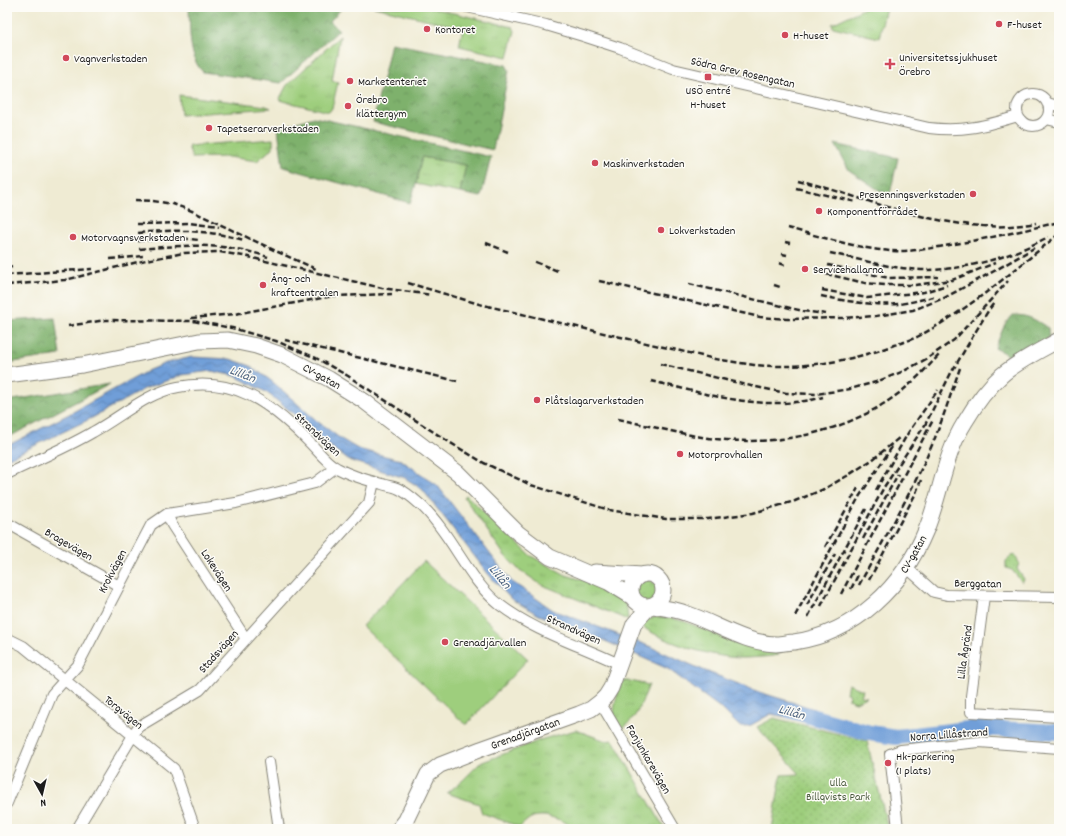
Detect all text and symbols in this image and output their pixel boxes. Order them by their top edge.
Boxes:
place label: F-huset [1007,17,1042,34]
marker: F-huset [994,19,1004,29]
place label: Kontoret [435,22,476,39]
marker: Kontoret [422,24,432,34]
place label: H-huset [793,28,829,45]
marker: H-huset [780,30,790,40]
place label: Universitetssjukhuset Örebro [899,50,998,81]
place label: Vagnverkstaden [74,51,148,68]
marker: Vagnverkstaden [61,53,71,63]
street label: Södra Grev Rosengatan [689,53,797,94]
marker: Universitetssjukhuset Örebro [884,58,896,70]
marker: USÖ entré H-huset [703,72,713,82]
place label: Marketenteriet [358,74,427,91]
marker: Marketenteriet [345,76,355,86]
place label: USÖ entré H-huset [685,83,731,114]
place label: Örebro klättergym [356,92,407,123]
marker: Örebro klättergym [343,101,353,111]
place label: Tapetserarverkstaden [217,121,319,138]
marker: Tapetserarverkstaden [204,123,214,133]
place label: Maskinverkstaden [603,156,685,173]
marker: Maskinverkstaden [590,158,600,168]
place label: Presenningsverkstaden [859,187,965,204]
marker: Presenningsverkstaden [968,189,978,199]
place label: Komponentförrådet [827,204,918,221]
marker: Komponentförrådet [814,206,824,216]
place label: Lokverkstaden [669,223,736,240]
marker: Lokverkstaden [656,225,666,235]
place label: Motorvagnsverkstaden [81,230,186,247]
marker: Motorvagnsverkstaden [68,232,78,242]
place label: Servicehallarna [813,262,884,279]
marker: Servicehallarna [800,264,810,274]
place label: Ång- och kraftcentralen [271,271,339,302]
marker: Ång- och kraftcentralen [258,280,268,290]
street label: CV-gatan [299,360,344,395]
water label: Lillån [226,362,259,389]
place label: Plåtslagarverkstaden [545,393,644,410]
marker: Plåtslagarverkstaden [532,395,542,405]
street label: Strandvägen [290,409,344,461]
place label: Motorprovhallen [688,447,763,464]
marker: Motorprovhallen [675,449,685,459]
street label: Bragevägen [41,525,96,566]
street label: CV-gatan [897,532,932,577]
street label: Krokvägen [95,546,132,597]
street label: Lokevägen [196,546,236,596]
water label: Lillån [483,561,515,595]
street label: Berggatan [954,576,1002,593]
street label: Strandvägen [543,611,604,650]
street label: Lilla Ågränd [953,624,978,680]
street label: Stadsvägen [195,626,243,677]
place label: Grenadjärvallen [453,635,527,652]
marker: Grenadjärvallen [440,637,450,647]
street label: Torgvägen [100,692,147,734]
water label: Lillån [776,701,808,726]
street label: Grenadjärgatan [488,714,563,755]
street label: Fanjunkarevägen [621,722,675,798]
street label: Norra Lillåstrand [910,724,989,747]
place label: Hk-parkering (1 plats) [896,749,954,780]
marker: Hk-parkering (1 plats) [883,758,893,768]
north arrow [22,774,62,814]
park label: Ulla Billqvists Park [806,775,870,806]
text: N [39,794,47,810]

